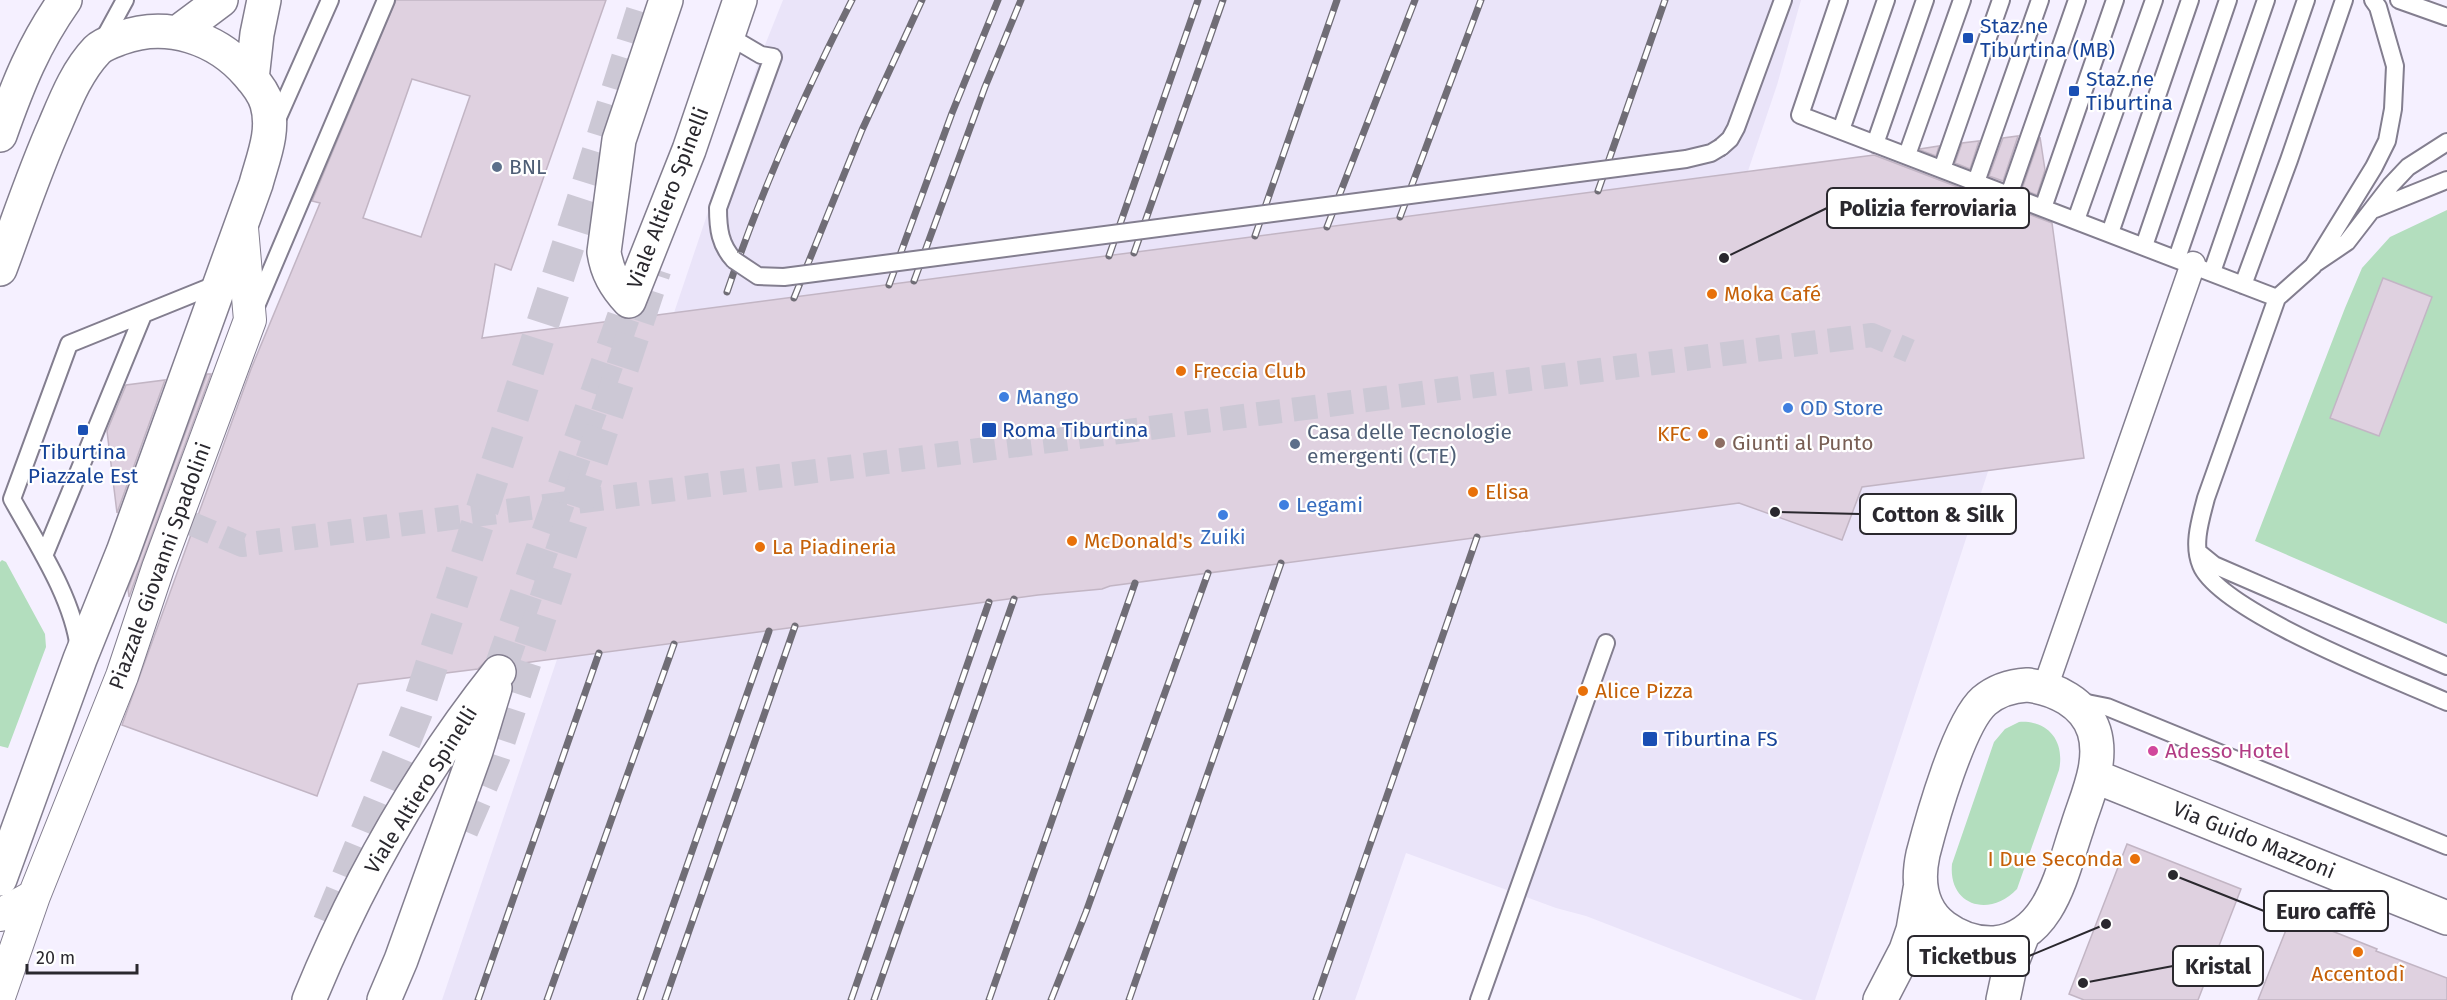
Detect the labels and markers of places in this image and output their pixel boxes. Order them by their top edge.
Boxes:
place label: Staz.ne Tiburtina (MB) [1980,13,2115,63]
marker: Staz.ne Tiburtina (MB) [1961,31,1975,45]
place label: Staz.ne Tiburtina [2086,66,2173,116]
marker: Staz.ne Tiburtina [2067,84,2081,98]
place label: BNL [509,154,547,180]
marker: BNL [490,160,504,174]
callout: Polizia ferroviaria [1827,188,2029,228]
place label: Moka Café [1724,281,1821,307]
marker: Moka Café [1705,287,1719,301]
place label: Freccia Club [1193,358,1306,384]
marker: Freccia Club [1174,364,1188,378]
place label: Mango [1016,384,1079,410]
marker: Mango [997,390,1011,404]
place label: OD Store [1800,395,1884,421]
marker: OD Store [1781,401,1795,415]
place label: Roma Tiburtina [1002,417,1148,443]
place label: Casa delle Tecnologie emergenti (CTE) [1307,419,1512,469]
marker: Roma Tiburtina [980,421,998,439]
place label: KFC [1657,421,1691,447]
marker: Tiburtina Piazzale Est [76,423,90,437]
marker: KFC [1696,427,1710,441]
place label: Giunti al Punto [1732,430,1873,456]
marker: Giunti al Punto [1713,436,1727,450]
marker: Casa delle Tecnologie emergenti (CTE) [1288,437,1302,451]
place label: Tiburtina Piazzale Est [28,439,139,489]
place label: Elisa [1485,479,1529,505]
marker: Elisa [1466,485,1480,499]
place label: Legami [1296,492,1363,518]
callout: Cotton & Silk [1860,494,2016,534]
marker: Legami [1277,498,1291,512]
marker: Zuiki [1216,508,1230,522]
place label: Zuiki [1200,524,1246,550]
place label: McDonald's [1084,528,1193,554]
place label: La Piadineria [772,534,896,560]
marker: McDonald's [1065,534,1079,548]
marker: La Piadineria [753,540,767,554]
place label: Alice Pizza [1595,678,1693,704]
marker: Alice Pizza [1576,684,1590,698]
place label: Tiburtina FS [1664,726,1778,752]
marker: Tiburtina FS [1641,730,1659,748]
place label: Adesso Hotel [2165,738,2290,764]
marker: Adesso Hotel [2146,744,2160,758]
place label: I Due Seconda [1987,846,2123,872]
marker: I Due Seconda [2128,852,2142,866]
callout: Euro caffè [2264,891,2388,931]
callout: Ticketbus [1908,936,2029,976]
marker: Accentodì [2351,945,2365,959]
callout: Kristal [2173,946,2263,986]
place label: Accentodì [2311,961,2405,987]

